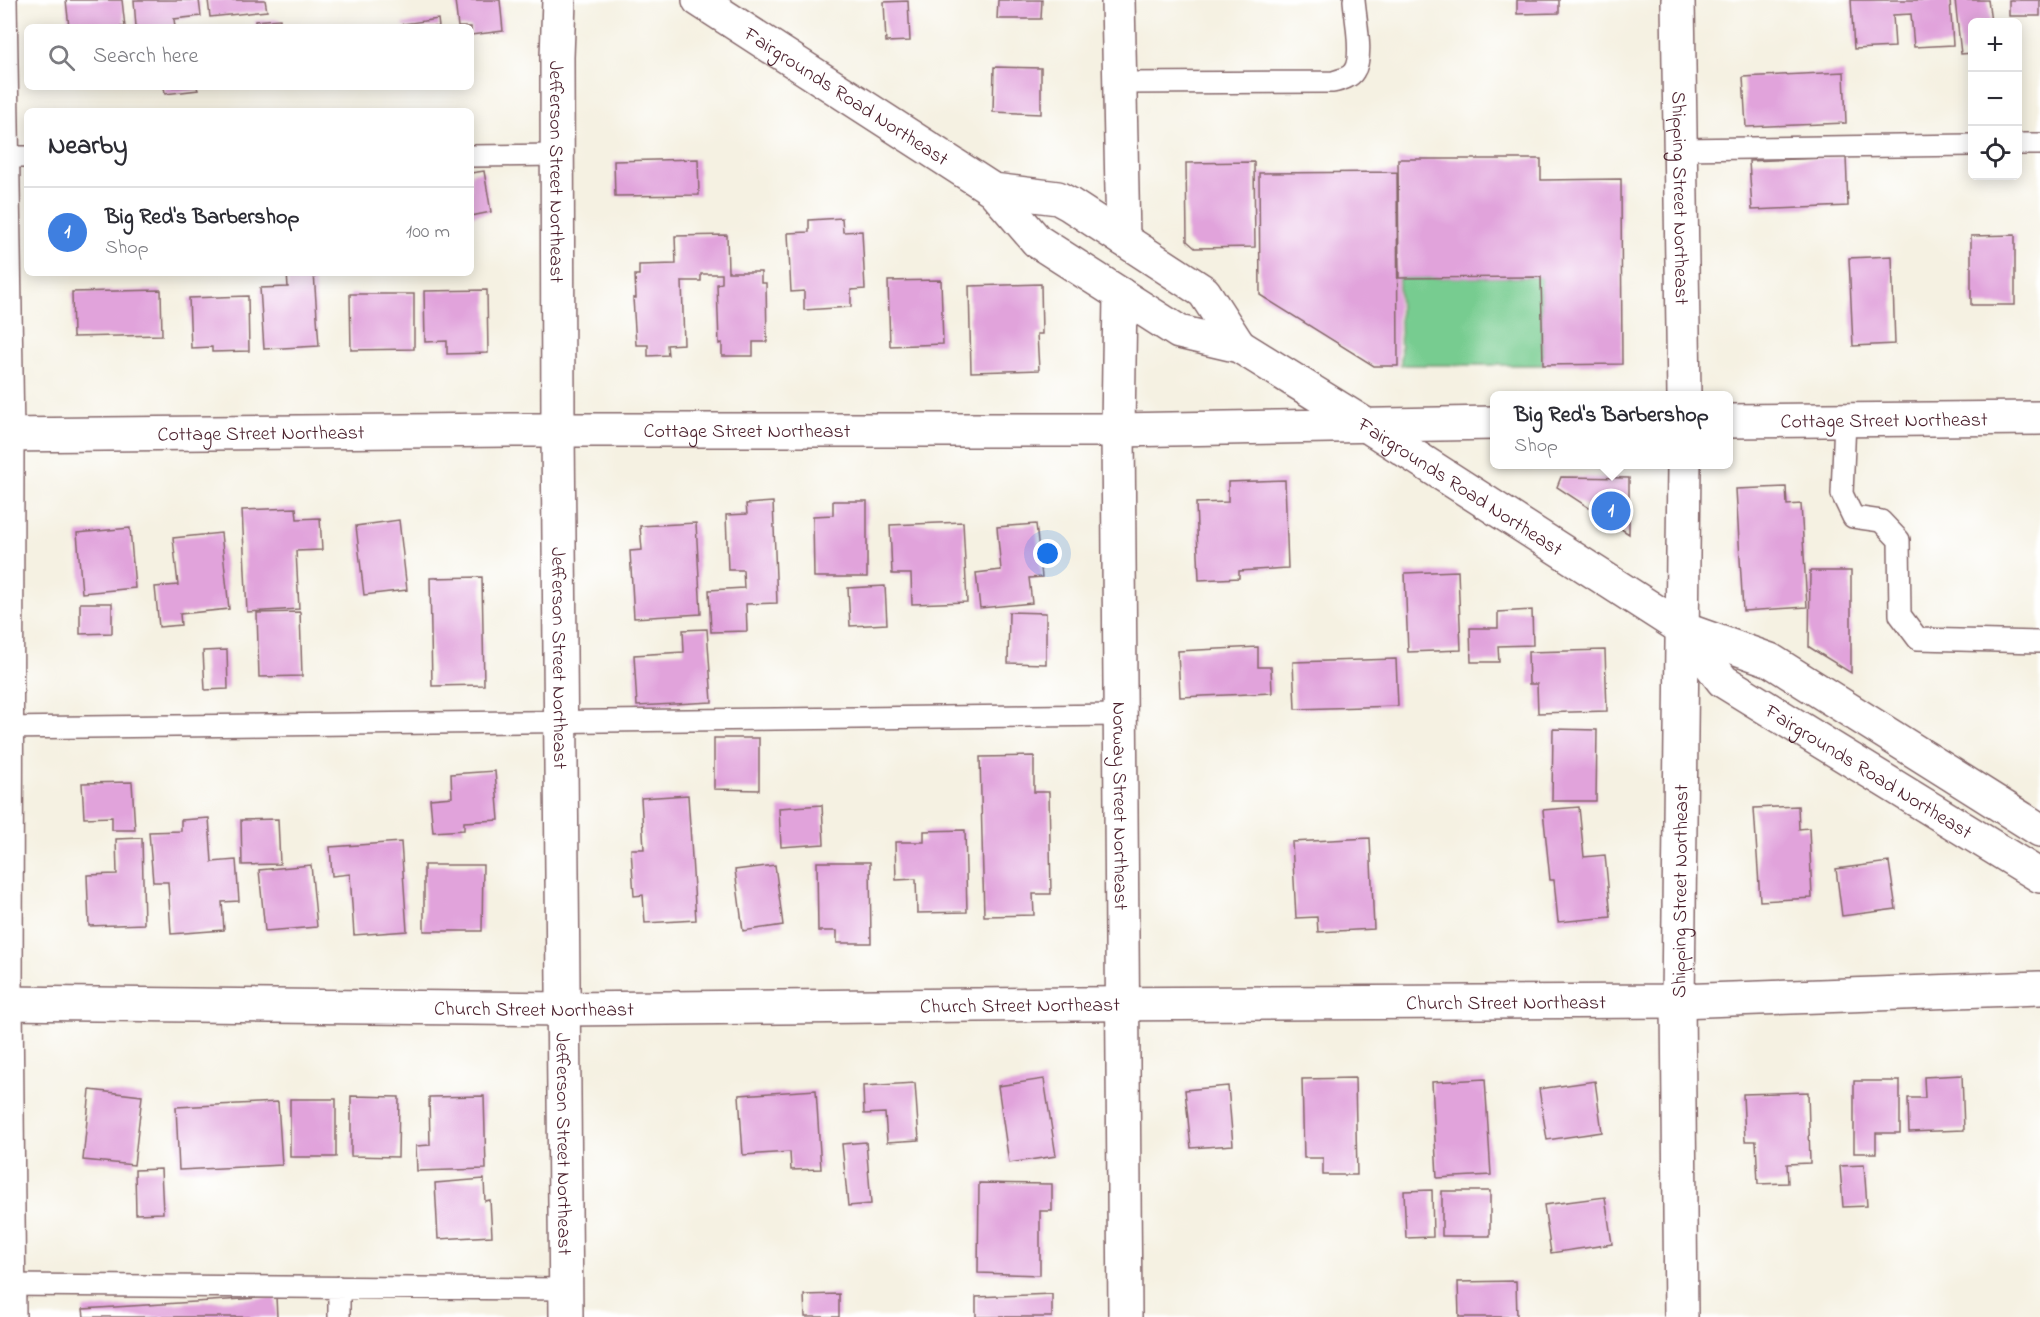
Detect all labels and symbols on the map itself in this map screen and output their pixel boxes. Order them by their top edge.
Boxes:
street label: Fairgrounds Road Northeast [737,20,954,175]
street label: Jefferson Street Northeast [540,61,570,283]
street label: Shipping Street Northeast [1662,91,1695,305]
street label: Cottage Street Northeast [1780,407,1988,438]
street label: Fairgrounds Road Northeast [1351,411,1568,565]
street label: Cottage Street Northeast [643,418,851,448]
street label: Cottage Street Northeast [157,419,365,451]
pin: 1 [1592,488,1630,534]
your location [1033,539,1062,568]
street label: Jefferson Street Northeast [542,547,573,769]
street label: Fairgrounds Road Northeast [1758,698,1977,848]
street label: Norway Street Northeast [1103,702,1134,911]
street label: Shipping Street Northeast [1666,784,1697,998]
street label: Church Street Northeast [1406,989,1606,1019]
street label: Church Street Northeast [920,992,1120,1023]
street label: Church Street Northeast [434,996,634,1026]
street label: Jefferson Street Northeast [546,1033,577,1255]

